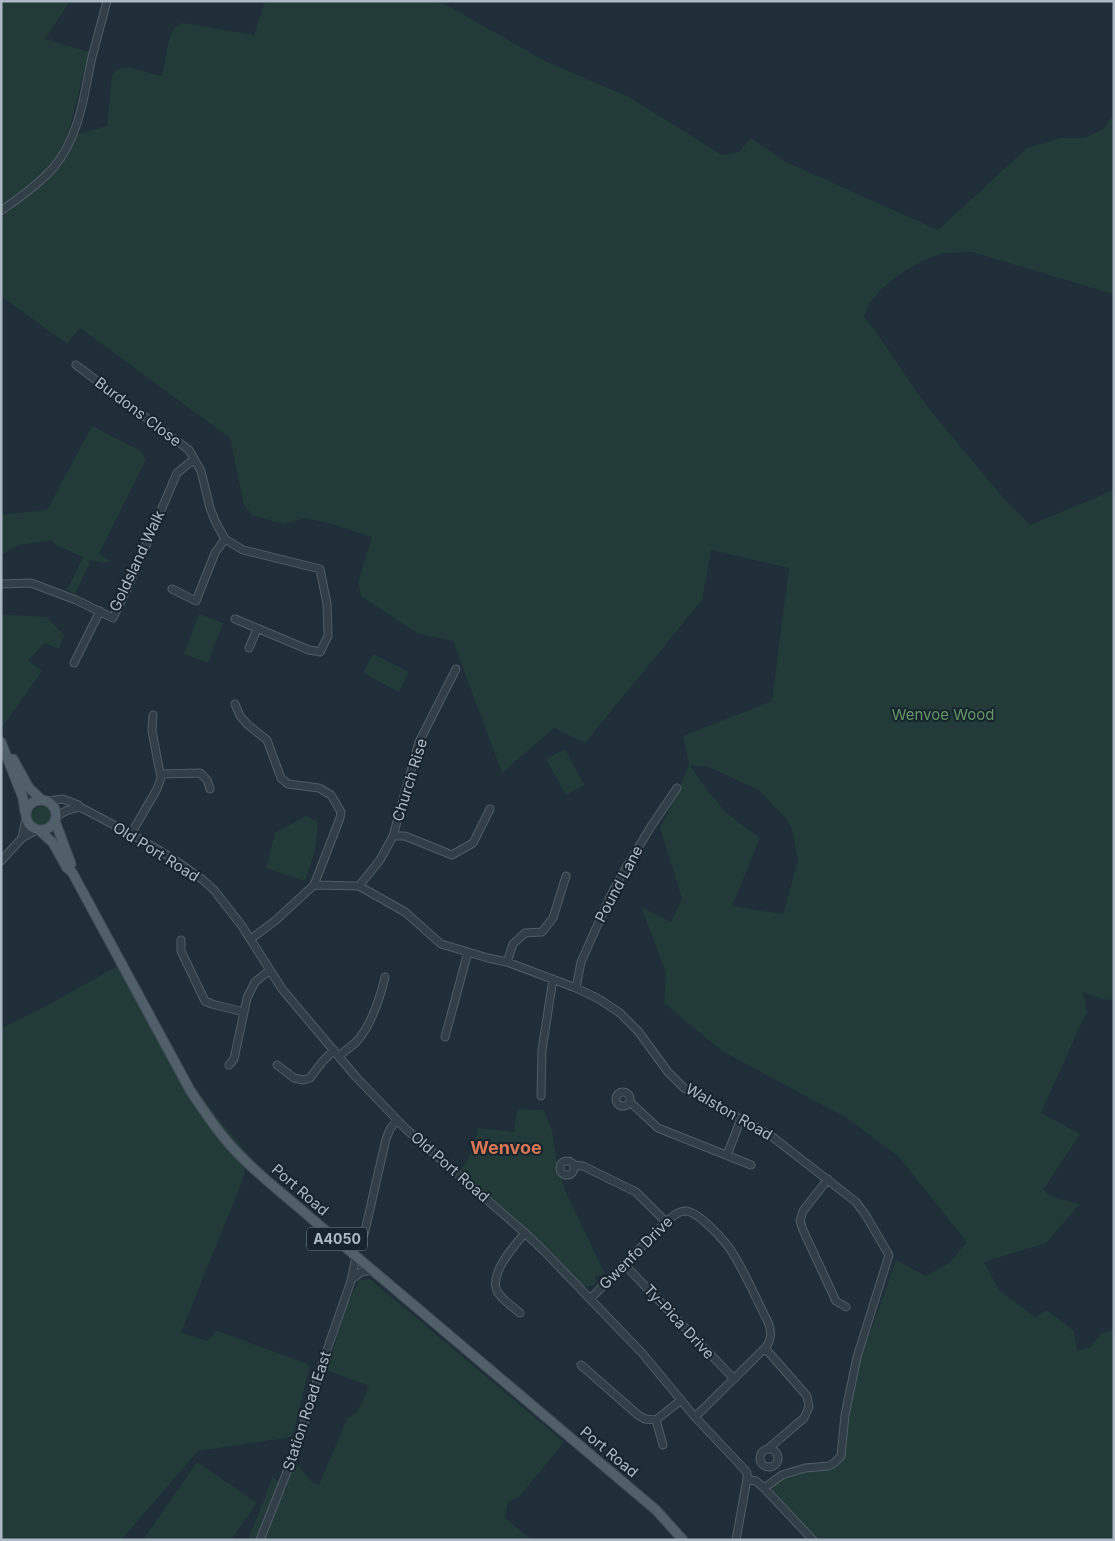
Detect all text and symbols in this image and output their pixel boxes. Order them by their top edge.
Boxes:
street label: Burdons Close [91,373,185,450]
street label: Goldsland Walk [105,506,169,614]
park label: Wenvoe Wood [892,705,994,724]
street label: Church Rise [388,736,431,824]
street label: Old Port Road [110,817,203,886]
street label: Pound Lane [590,842,647,925]
street label: Walston Road [682,1079,776,1144]
street label: Old Port Road [407,1127,494,1206]
district label: Wenvoe [470,1137,542,1158]
street label: Port Road [268,1160,333,1220]
street label: Gwenfo Drive [595,1212,676,1293]
road number: A4050 [307,1228,367,1250]
street label: Ty-Pica Drive [640,1280,719,1363]
street label: Station Road East [278,1349,335,1473]
street label: Port Road [577,1422,642,1481]

